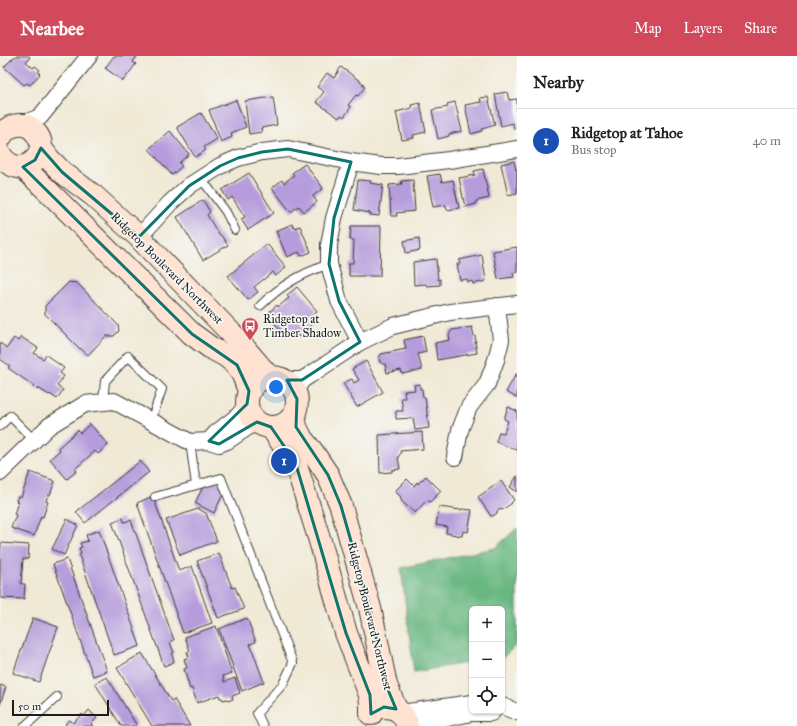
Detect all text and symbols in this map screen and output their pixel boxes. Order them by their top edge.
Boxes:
text: Nearbee [20,17,84,40]
text: Map [634,20,662,37]
text: Layers [684,20,722,37]
text: Share [744,20,777,37]
text: Nearby [533,72,584,93]
text: Ridgetop at Tahoe [571,124,683,142]
text: 1 [543,133,549,149]
text: 40 m [752,133,781,149]
text: Bus stop [571,142,617,158]
street label: Ridgetop Boulevard Northwest [107,209,226,328]
place label: Ridgetop at Timber Shadow [263,312,341,340]
bus stop icon: Ridgetop at Timber Shadow [240,316,260,341]
your location [266,377,286,397]
pin: 1 [271,446,297,476]
street label: Ridgetop Boulevard Northwest [344,540,395,693]
map controls [469,606,505,714]
button: + [469,606,505,642]
button: − [469,642,505,678]
button: locate [469,678,505,714]
scale bar [12,698,109,717]
text: 50 m [18,700,41,713]

